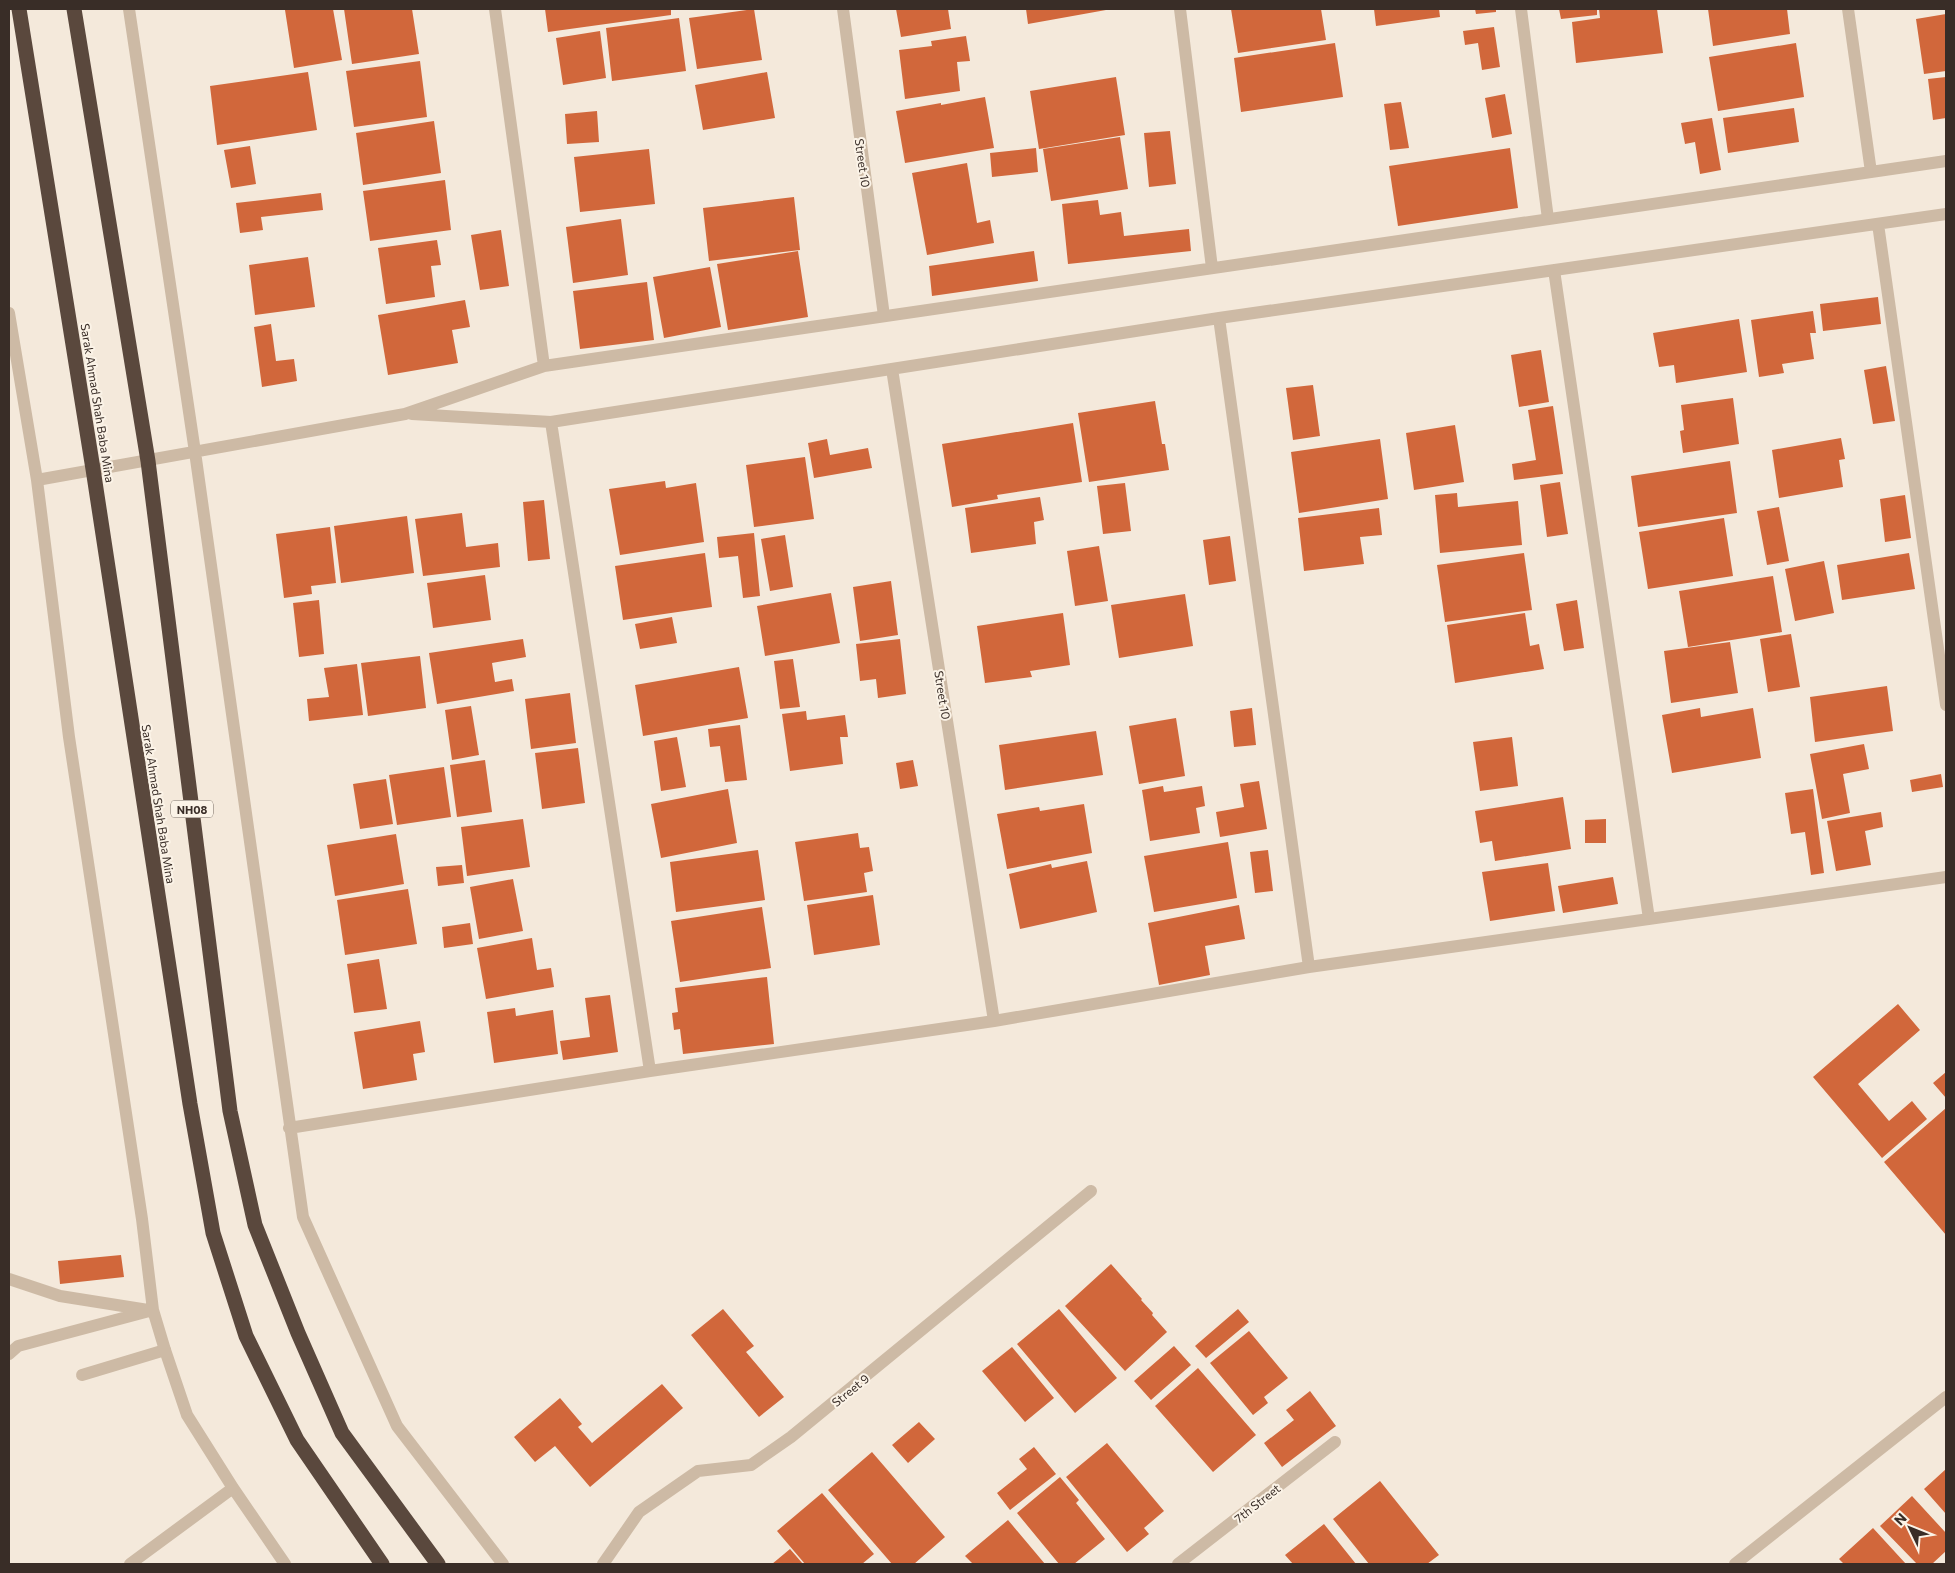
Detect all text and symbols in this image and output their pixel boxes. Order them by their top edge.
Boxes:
street label: Street 10 [853,138,873,188]
street label: Sarak Ahmad Shah Baba Mina [78,322,118,484]
street label: Street 10 [932,670,954,721]
street label: Sarak Ahmad Shah Baba Mina [139,723,179,885]
road number: NH08 [171,801,213,818]
street label: Street 9 [829,1371,871,1409]
street label: 7th Street [1231,1481,1283,1525]
north arrow [1885,1503,1935,1553]
text: N [1890,1509,1910,1528]

